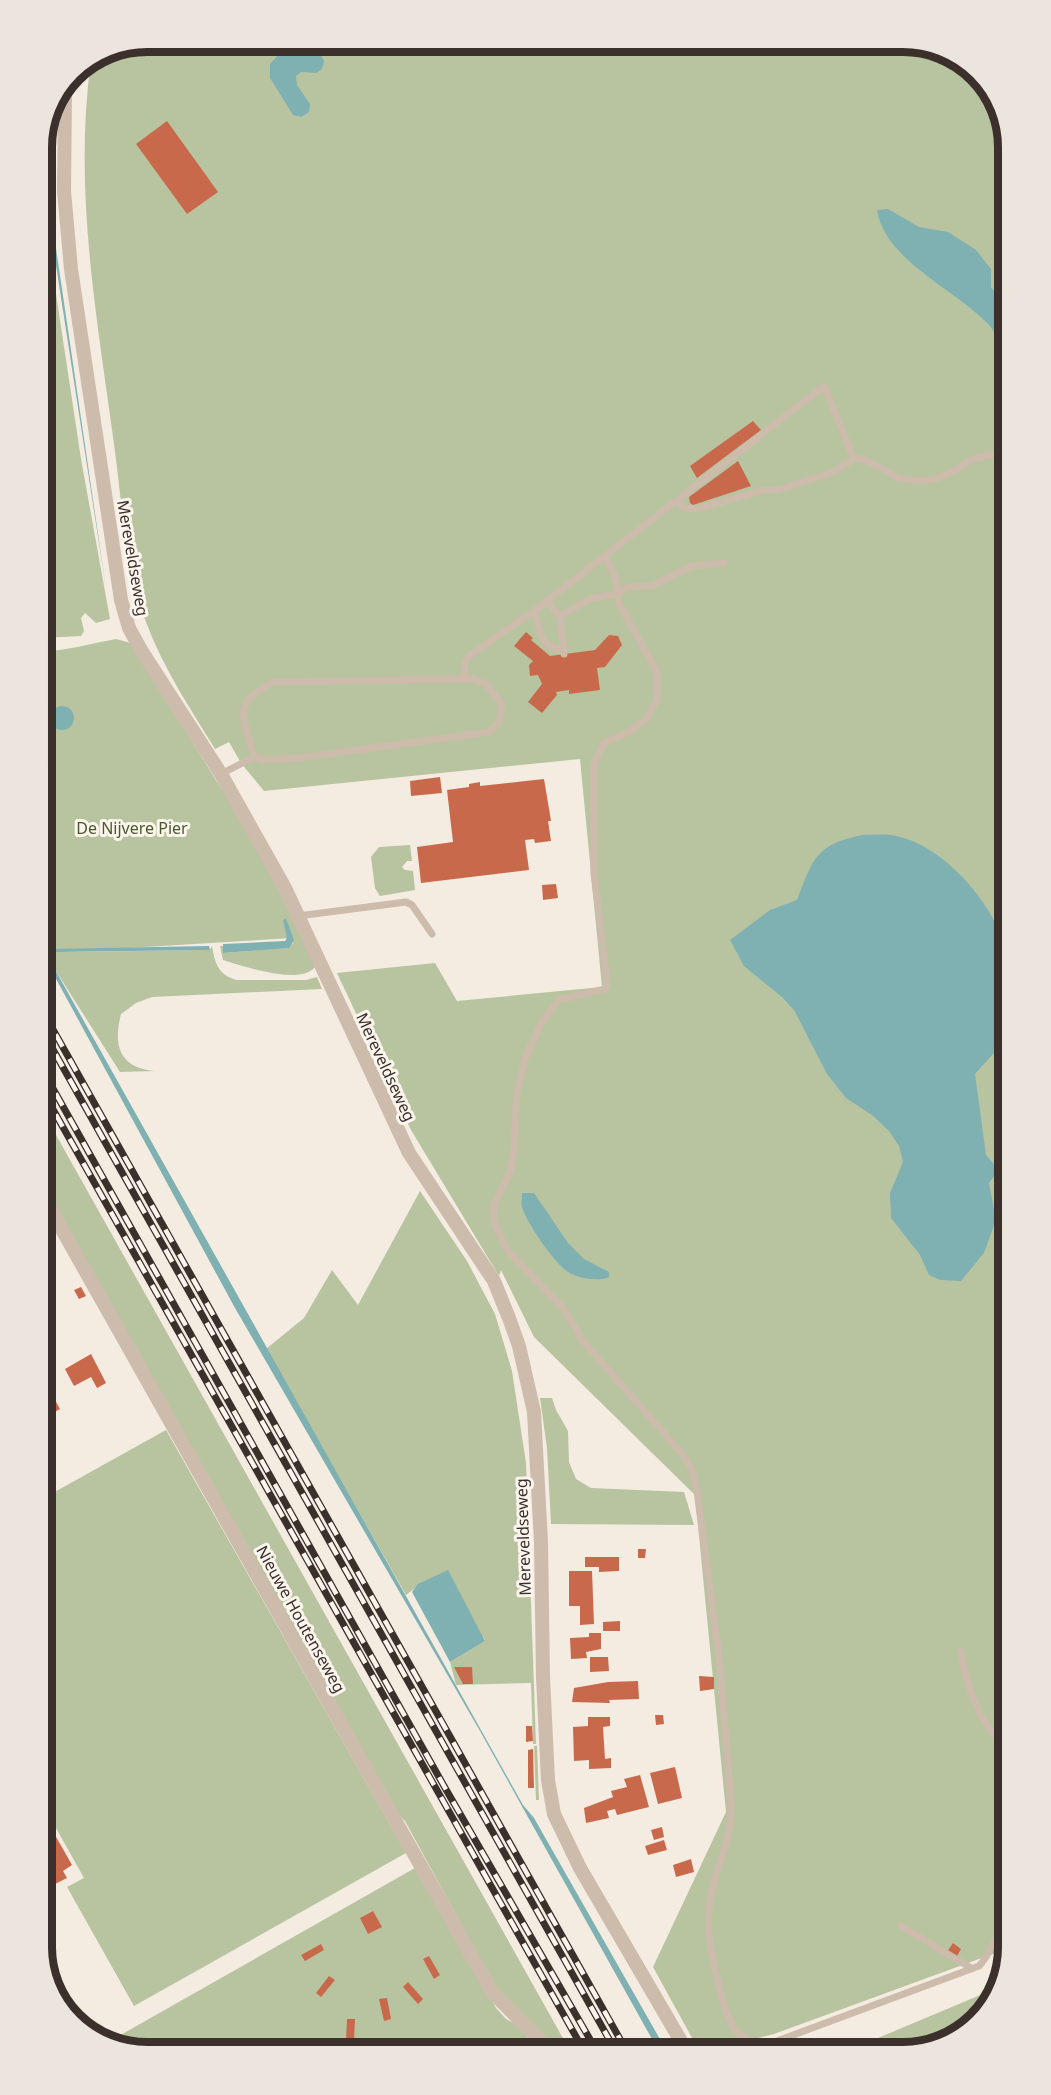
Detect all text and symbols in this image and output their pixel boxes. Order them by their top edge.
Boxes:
street label: Mereveldseweg [112,498,154,618]
park label: De Nijvere Pier [76,817,188,839]
street label: Mereveldseweg [351,1009,421,1125]
street label: Mereveldseweg [510,1478,536,1596]
street label: Nieuwe Houtenseweg [251,1542,351,1696]

